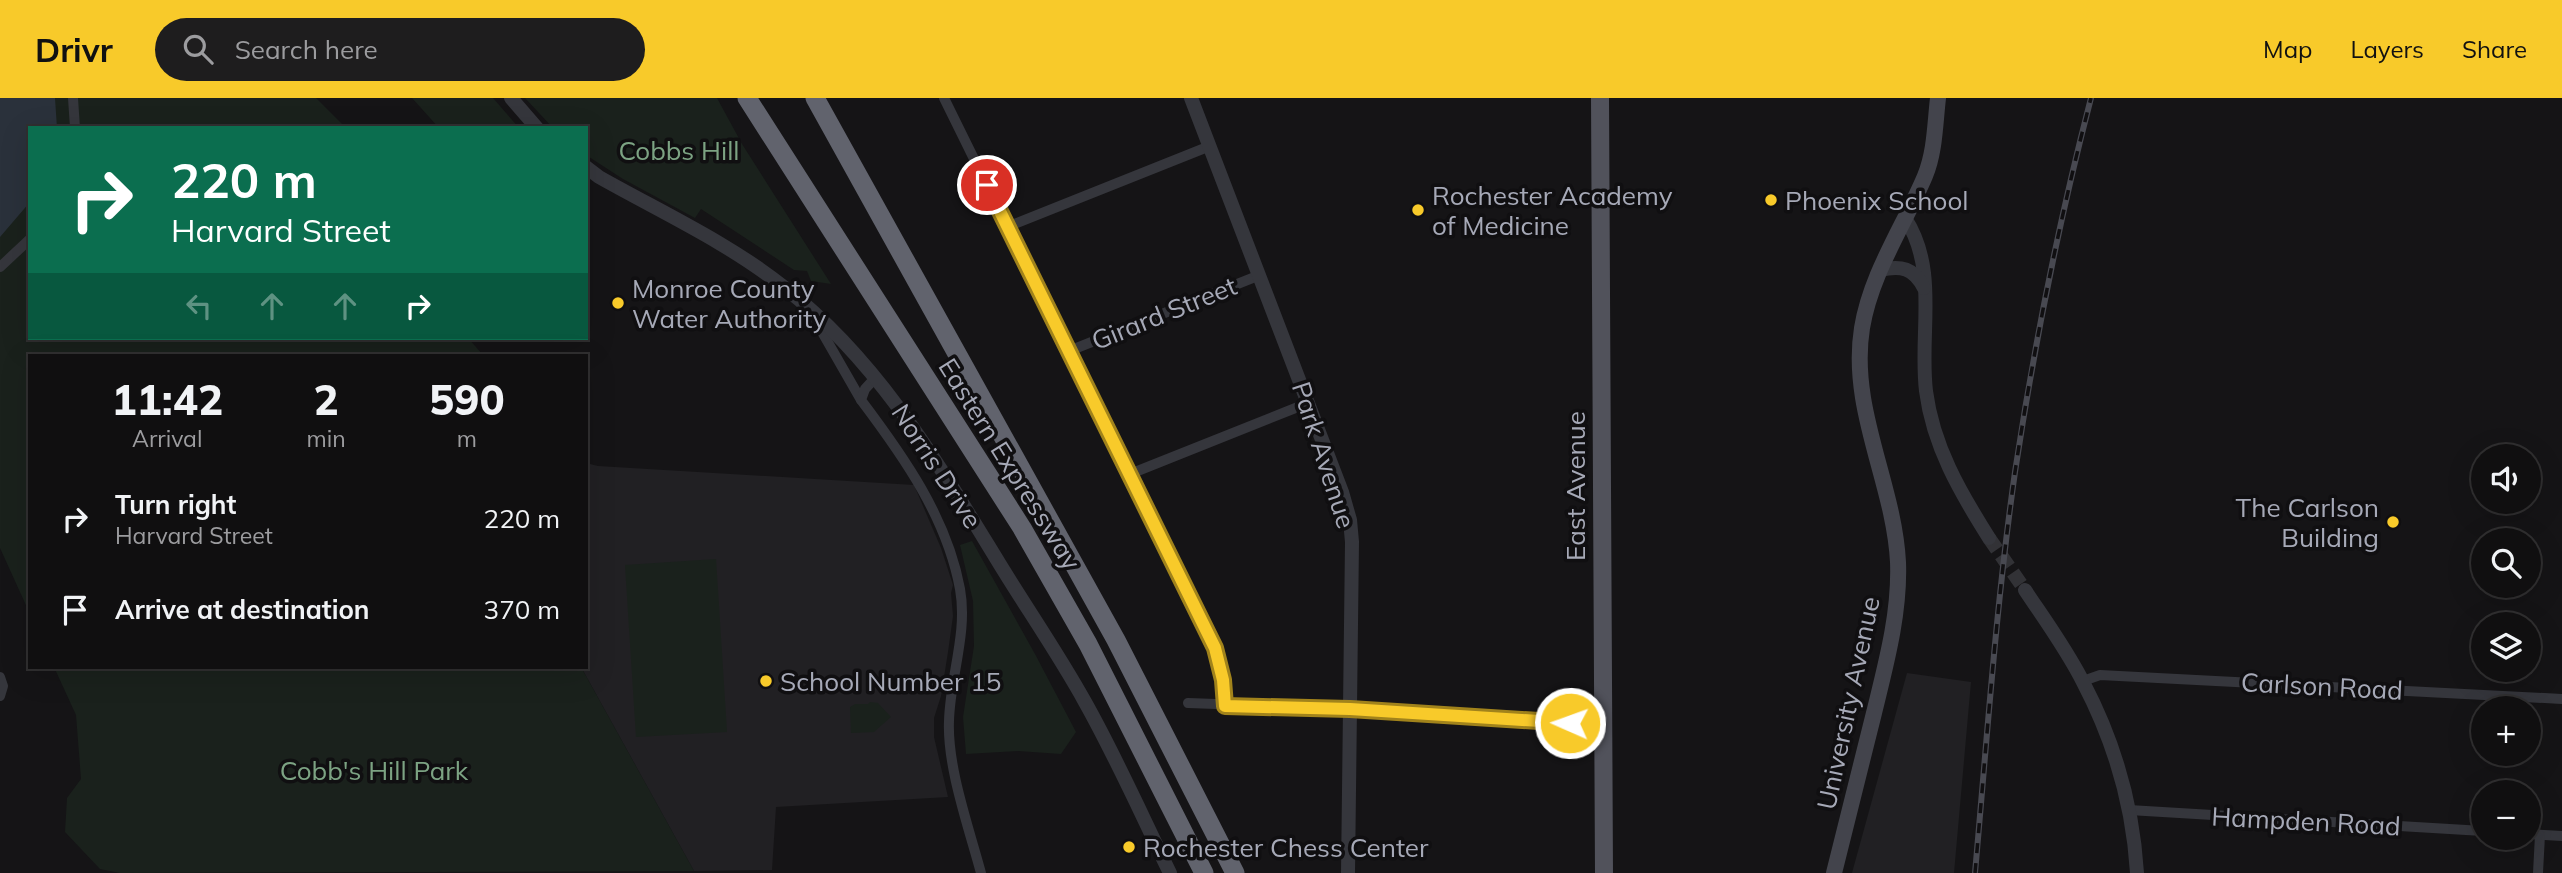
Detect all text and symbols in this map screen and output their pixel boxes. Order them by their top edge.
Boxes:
search box [155,18,645,81]
text: Drivr [35,29,113,70]
icon: search [179,30,217,68]
text: Search here [235,33,378,66]
text: Map [2263,34,2312,64]
text: Layers [2350,34,2424,64]
text: Share [2462,34,2527,64]
park label: Cobbs Hill [618,134,740,167]
text: 220 m [171,149,317,210]
icon: right [56,154,147,245]
pin [957,155,1017,215]
icon: arrive [968,166,1006,204]
place label: Rochester Academy of Medicine [1432,179,1673,242]
place label: Phoenix School [1785,184,1968,217]
marker: Phoenix School [1763,192,1779,208]
marker: Rochester Academy of Medicine [1410,202,1426,218]
text: Harvard Street [171,210,391,250]
street label: Girard Street [1087,269,1241,357]
place label: Monroe County Water Authority [632,272,827,335]
icon: left [180,287,218,325]
icon: ahead [253,287,291,325]
icon: ahead [326,287,364,325]
icon: right [399,287,437,325]
marker: Monroe County Water Authority [610,295,626,311]
street label: Eastern Expressway [932,352,1089,576]
text: 11:42 [111,373,223,426]
text: 2 [313,373,339,426]
text: 590 [429,373,505,426]
street label: Park Avenue [1285,378,1363,532]
street label: Norris Drive [885,398,989,534]
street label: East Avenue [1559,411,1592,561]
text: Arrival [132,424,202,453]
text: min [306,424,346,453]
text: m [457,424,477,453]
map controls [2471,444,2541,850]
button: sound [2471,444,2541,514]
text: Turn right [115,488,236,521]
place label: The Carlson Building [2236,491,2379,554]
icon: right [56,500,94,538]
text: 220 m [484,502,560,535]
marker: The Carlson Building [2385,514,2401,530]
text: Harvard Street [115,521,273,550]
button: search [2471,528,2541,598]
icon: arrive [56,591,94,629]
text: Arrive at destination [115,593,370,626]
text: 370 m [484,593,560,626]
street label: University Avenue [1809,593,1887,813]
button: layers [2471,612,2541,682]
place label: School Number 15 [780,665,1001,698]
street label: Carlson Road [2240,665,2404,707]
marker: School Number 15 [758,673,774,689]
position arrow [1533,686,1607,760]
button: + [2471,696,2541,766]
park label: Cobb's Hill Park [280,754,469,787]
button: − [2471,780,2541,850]
street label: Hampden Road [2211,800,2401,842]
place label: Rochester Chess Center [1143,831,1429,864]
marker: Rochester Chess Center [1121,839,1137,855]

